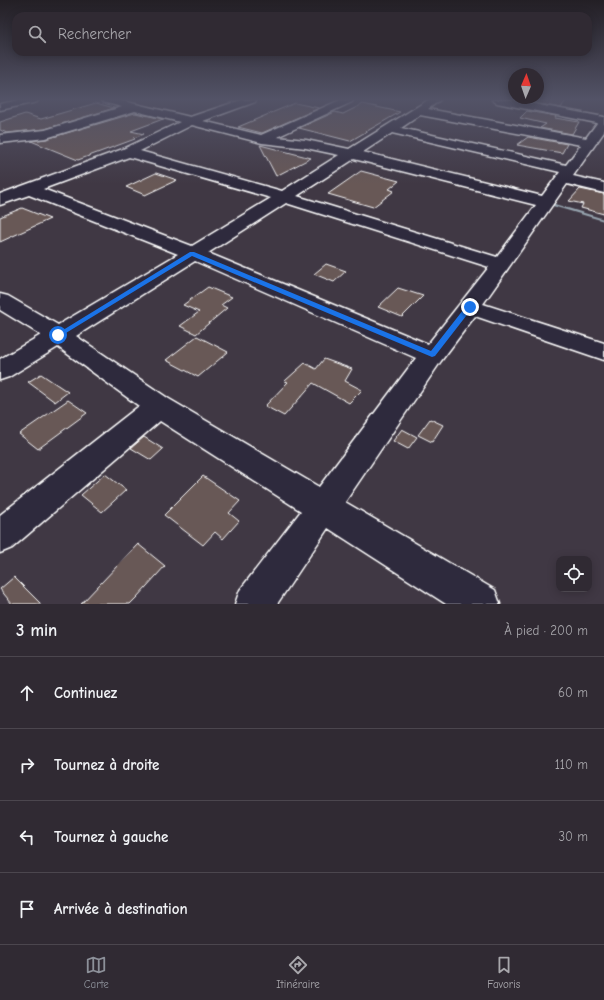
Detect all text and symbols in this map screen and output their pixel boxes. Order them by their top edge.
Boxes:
search box [12,12,592,56]
icon: search [26,23,48,45]
text: Rechercher [58,25,131,43]
north arrow [508,68,544,104]
route end [461,298,479,316]
route start [49,326,67,344]
map controls [556,556,592,592]
button: locate [556,556,592,592]
text: 3 min [16,621,57,640]
text: À pied · 200 m [504,623,588,638]
icon: ahead [16,682,38,704]
text: Continuez [54,684,117,702]
text: 60 m [558,685,588,700]
icon: right [16,754,38,776]
text: Tournez à droite [54,756,159,774]
text: 110 m [555,757,588,772]
icon: left [16,826,38,848]
text: Tournez à gauche [54,828,168,846]
text: 30 m [558,829,588,844]
icon: arrive [16,898,38,920]
text: Arrivée à destination [54,900,188,918]
tab: Carte [84,954,109,991]
tab: Itinéraire [276,954,320,991]
tab: Favoris [487,954,520,991]

